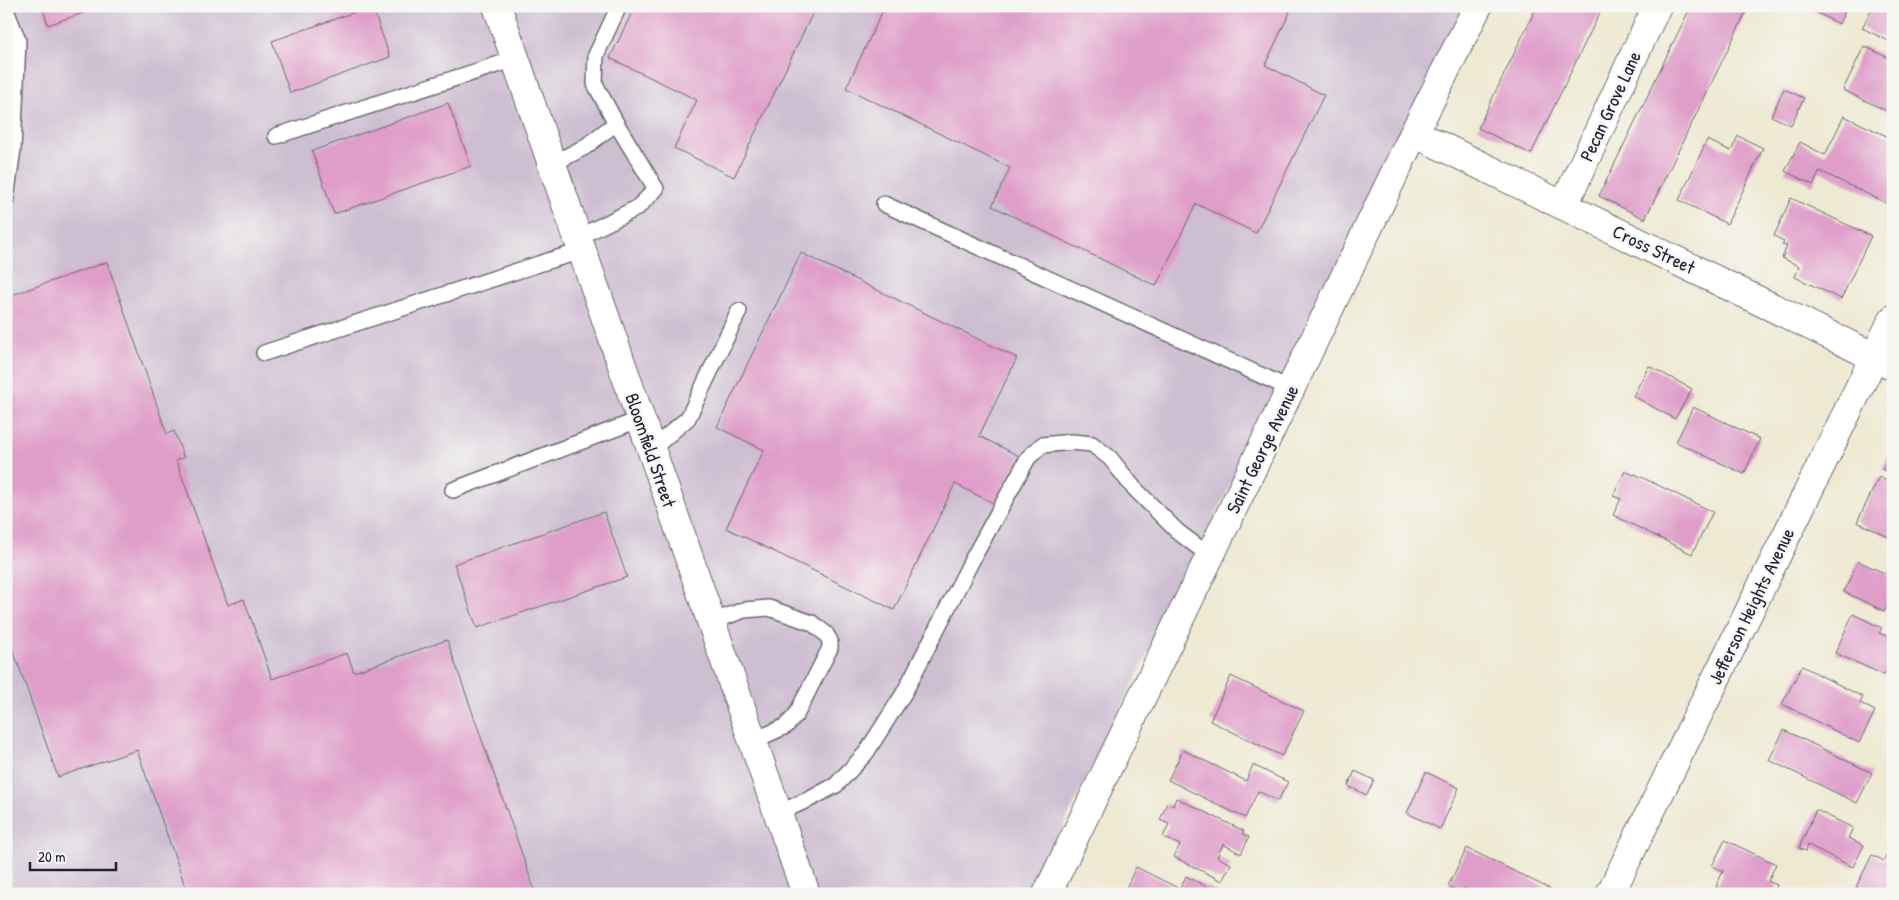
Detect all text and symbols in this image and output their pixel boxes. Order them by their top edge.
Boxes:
street label: Pecan Grove Lane [1573,46,1647,165]
street label: Cross Street [1608,218,1700,280]
street label: Saint George Avenue [1220,380,1305,518]
street label: Bloomfield Street [619,389,683,511]
street label: Jefferson Heights Avenue [1702,523,1800,689]
scale bar [30,840,116,872]
text: 20 m [38,846,65,867]

